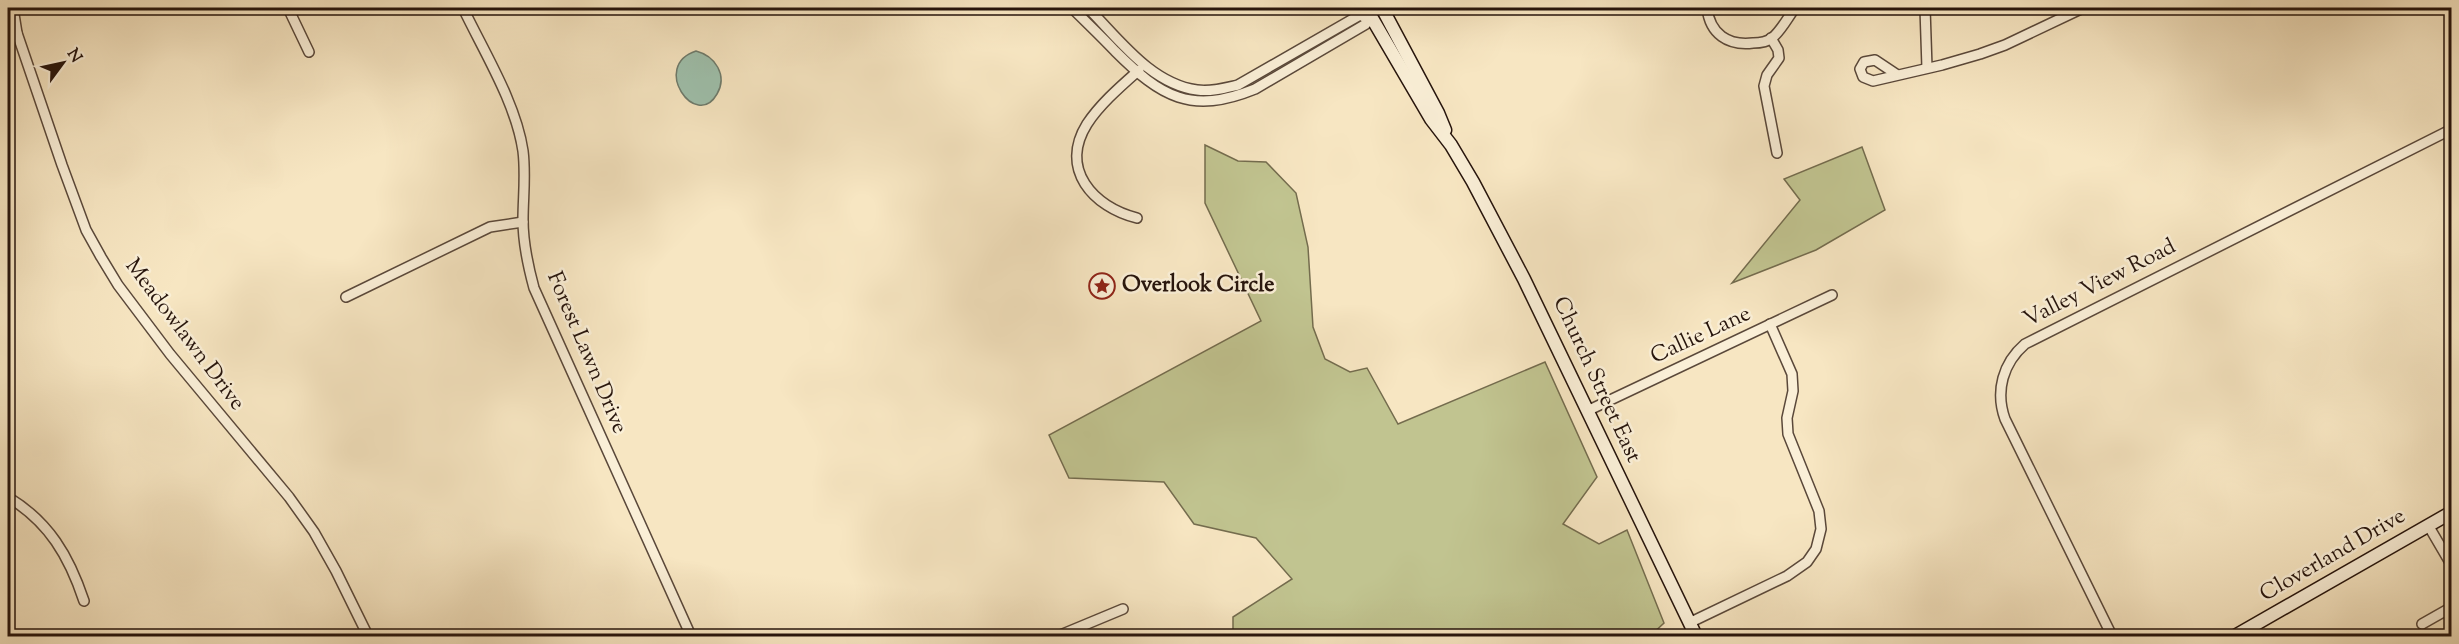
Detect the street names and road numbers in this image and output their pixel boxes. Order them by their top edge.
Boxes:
street label: Valley View Road [2018,232,2182,336]
street label: Meadowlawn Drive [116,252,252,418]
street label: Forest Lawn Drive [537,267,635,439]
street label: Church Street East [1543,292,1649,469]
street label: Callie Lane [1646,299,1756,373]
street label: Cloverland Drive [2254,501,2412,611]

